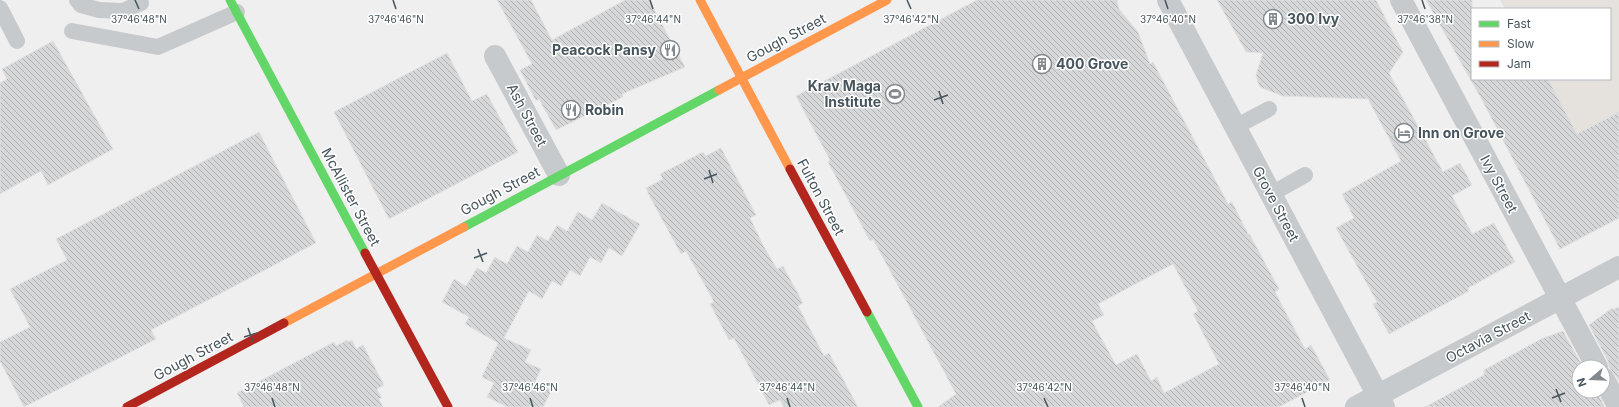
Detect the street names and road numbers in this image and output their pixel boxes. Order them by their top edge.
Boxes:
street label: Gough Street [743,9,829,66]
street label: Ash Street [504,80,551,149]
street label: McAllister Street [318,145,385,249]
street label: Ivy Street [1477,152,1522,216]
street label: Fulton Street [794,156,849,238]
street label: Gough Street [457,162,543,219]
street label: Grove Street [1249,163,1304,245]
street label: Octavia Street [1442,307,1533,366]
street label: Gough Street [150,327,236,384]

